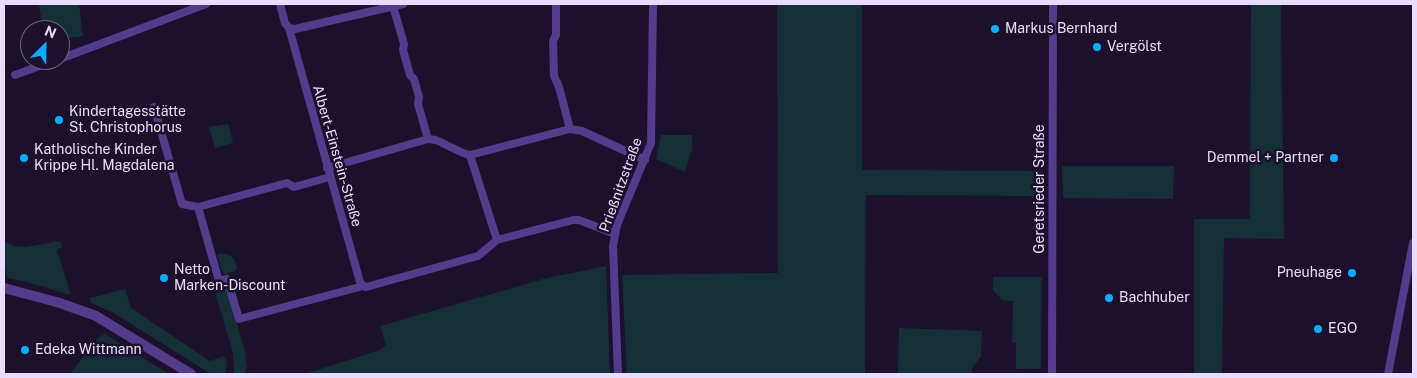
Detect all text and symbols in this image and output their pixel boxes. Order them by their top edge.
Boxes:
north arrow [20,20,70,70]
place label: Markus Bernhard [1005,21,1117,37]
text: N [42,23,59,42]
marker: Markus Bernhard [989,23,1001,35]
place label: Vergölst [1107,39,1162,55]
marker: Vergölst [1091,41,1103,53]
street label: Albert-Einstein-Straße [309,83,365,229]
place label: Kindertagesstätte St. Christophorus [69,104,186,136]
marker: Kindertagesstätte St. Christophorus [53,114,65,126]
street label: Geretsrieder Straße [1032,124,1048,254]
street label: Prießnitzstraße [596,135,646,235]
place label: Katholische Kinder Krippe Hl. Magdalena [34,142,174,174]
place label: Demmel + Partner [1207,150,1324,166]
marker: Katholische Kinder Krippe Hl. Magdalena [18,152,30,164]
marker: Demmel + Partner [1328,152,1340,164]
place label: Netto Marken-Discount [174,262,286,294]
place label: Pneuhage [1277,265,1342,281]
marker: Pneuhage [1346,267,1358,279]
marker: Netto Marken-Discount [158,272,170,284]
place label: Bachhuber [1119,290,1190,306]
marker: Bachhuber [1103,292,1115,304]
place label: EGO [1328,321,1357,337]
marker: EGO [1312,323,1324,335]
place label: Edeka Wittmann [35,342,142,358]
marker: Edeka Wittmann [19,344,31,356]

